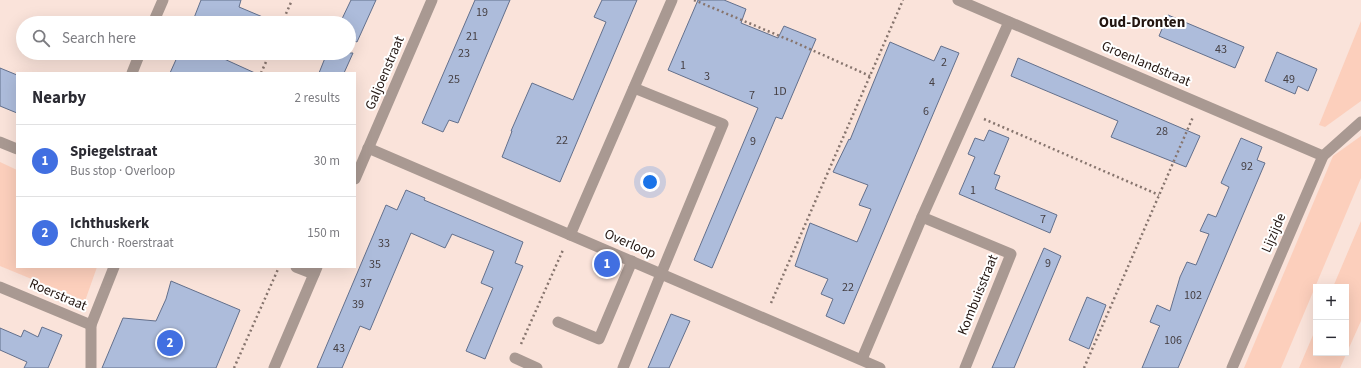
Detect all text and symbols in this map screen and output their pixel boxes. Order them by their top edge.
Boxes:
house number: 19 [476,4,488,21]
district label: Oud-Dronten [1099,12,1185,33]
search box [16,16,356,60]
icon: search [30,27,52,49]
text: Search here [62,28,136,49]
house number: 21 [466,28,478,45]
street label: Galjoenstraat [360,33,410,113]
street label: Groenlandstraat [1098,36,1194,92]
house number: 43 [1215,41,1227,58]
house number: 23 [458,45,470,62]
house number: 2 [941,54,947,71]
house number: 1 [680,57,686,74]
house number: 3 [704,68,710,85]
house number: 25 [448,71,460,88]
house number: 49 [1283,71,1295,88]
house number: 4 [929,74,935,91]
house number: 1D [773,83,787,100]
text: Nearby [32,86,86,110]
house number: 7 [749,87,755,104]
text: 2 results [295,89,340,107]
house number: 6 [923,103,929,120]
house number: 28 [1156,123,1168,140]
house number: 22 [556,132,568,149]
house number: 9 [750,133,756,150]
text: Spiegelstraat [70,141,157,162]
text: 1 [42,152,48,170]
text: 30 m [314,152,340,170]
house number: 92 [1241,158,1253,175]
text: Bus stop · Overloop [70,162,175,180]
your location [640,172,660,192]
house number: 1 [970,182,976,199]
street label: Lijzijde [1257,210,1291,256]
house number: 7 [1040,211,1046,228]
text: Ichthuskerk [70,213,149,234]
text: 2 [42,224,48,242]
text: 150 m [307,224,340,242]
street label: Overloop [601,224,659,264]
text: Church · Roerstraat [70,234,174,252]
house number: 33 [378,235,390,252]
pin: 1 [594,249,620,279]
street label: Kombuisstraat [953,251,1003,338]
house number: 9 [1045,255,1051,272]
house number: 35 [369,256,381,273]
street label: Roerstraat [26,274,90,316]
house number: 37 [360,275,372,292]
house number: 22 [842,279,854,296]
map controls [1313,284,1349,356]
button: + [1313,284,1349,320]
house number: 102 [1184,287,1202,304]
house number: 39 [352,296,364,313]
button: − [1313,320,1349,356]
pin: 2 [157,328,183,358]
house number: 106 [1164,332,1182,349]
house number: 43 [333,340,345,357]

